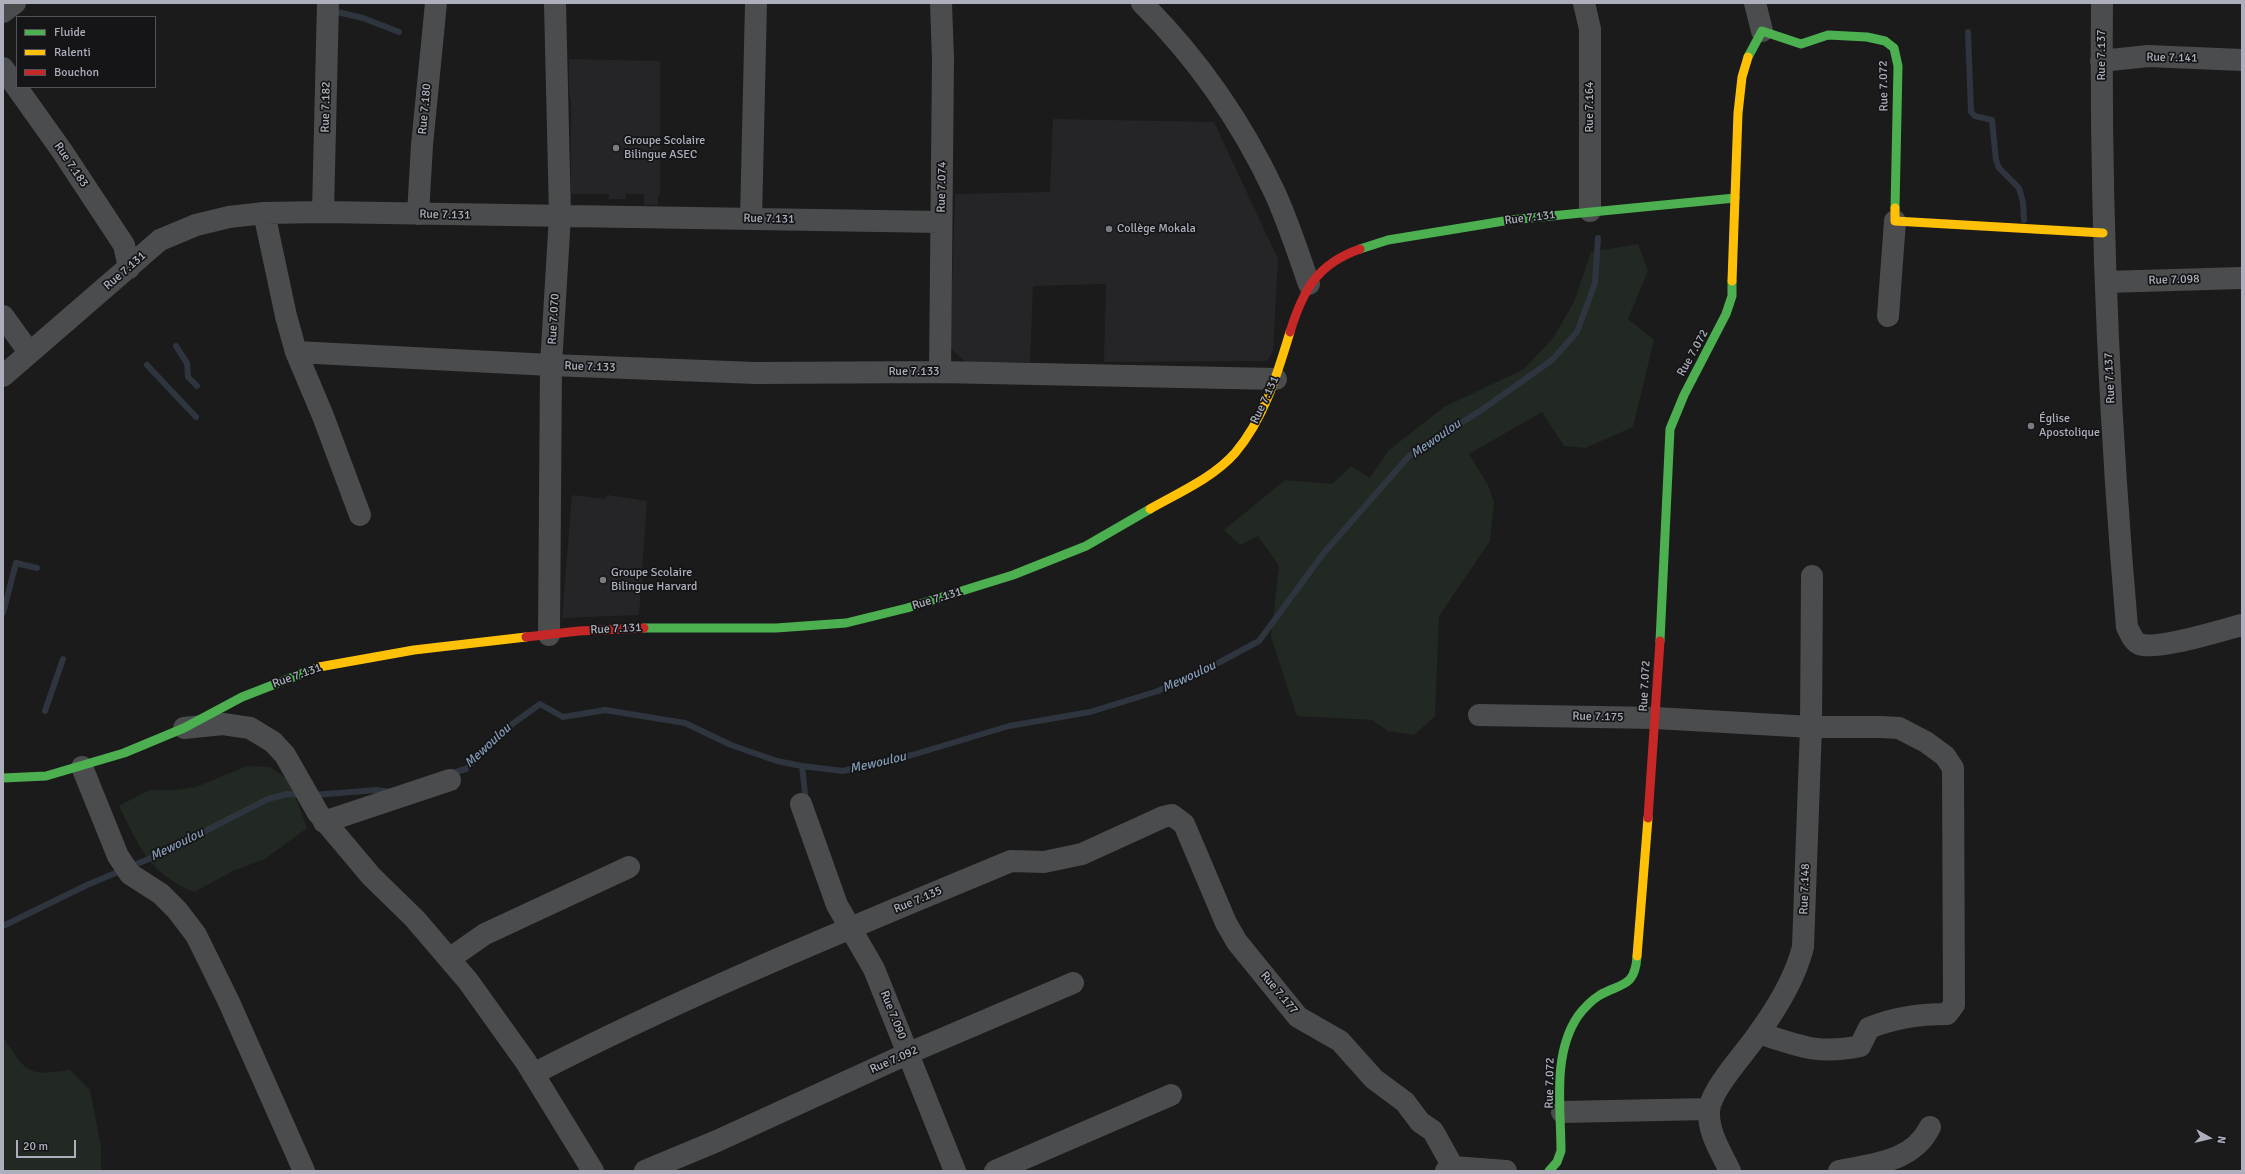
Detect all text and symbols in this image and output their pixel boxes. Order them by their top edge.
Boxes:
legend [16,16,156,88]
text: Fluide [54,25,86,40]
street label: Rue 7.137 [2095,29,2109,81]
text: Ralenti [54,45,91,60]
street label: Rue 7.141 [2146,50,2198,66]
street label: Rue 7.072 [1876,60,1892,112]
text: Bouchon [54,65,99,80]
street label: Rue 7.182 [318,81,334,133]
street label: Rue 7.164 [1583,81,1597,133]
street label: Rue 7.180 [416,83,434,135]
place label: Groupe Scolaire Bilingue ASEC [624,134,705,162]
street label: Rue 7.183 [51,140,91,190]
marker: Groupe Scolaire Bilingue ASEC [611,143,621,153]
street label: Rue 7.074 [934,161,950,213]
street label: Rue 7.131 [419,207,471,223]
street label: Rue 7.131 [1504,208,1556,228]
street label: Rue 7.131 [743,211,795,227]
place label: Collège Mokala [1117,222,1196,236]
marker: Collège Mokala [1104,224,1114,234]
street label: Rue 7.131 [101,249,149,293]
street label: Rue 7.098 [2148,272,2200,288]
street label: Rue 7.070 [545,293,563,345]
street label: Rue 7.072 [1674,327,1712,379]
street label: Rue 7.137 [2101,352,2119,404]
street label: Rue 7.133 [564,359,616,375]
street label: Rue 7.133 [888,365,940,379]
street label: Rue 7.131 [1248,374,1282,426]
place label: Église Apostolique [2039,412,2100,440]
water label: Mewoulou [1408,416,1464,462]
marker: Église Apostolique [2026,421,2036,431]
place label: Groupe Scolaire Bilingue Harvard [611,566,697,594]
marker: Groupe Scolaire Bilingue Harvard [598,575,608,585]
street label: Rue 7.131 [910,585,964,613]
street label: Rue 7.131 [590,620,642,638]
water label: Mewoulou [1160,658,1218,696]
street label: Rue 7.131 [270,660,324,692]
street label: Rue 7.072 [1636,660,1654,712]
street label: Rue 7.175 [1572,709,1624,725]
water label: Mewoulou [462,721,514,771]
water label: Mewoulou [848,749,908,777]
water label: Mewoulou [148,825,206,865]
street label: Rue 7.148 [1797,863,1813,915]
street label: Rue 7.135 [892,883,944,917]
street label: Rue 7.177 [1257,969,1301,1017]
street label: Rue 7.090 [877,989,909,1041]
street label: Rue 7.092 [868,1043,920,1077]
street label: Rue 7.072 [1542,1057,1558,1109]
north arrow [2189,1118,2229,1158]
scale bar [18,1132,78,1158]
text: N [2214,1135,2228,1144]
text: 20 m [23,1139,48,1154]

